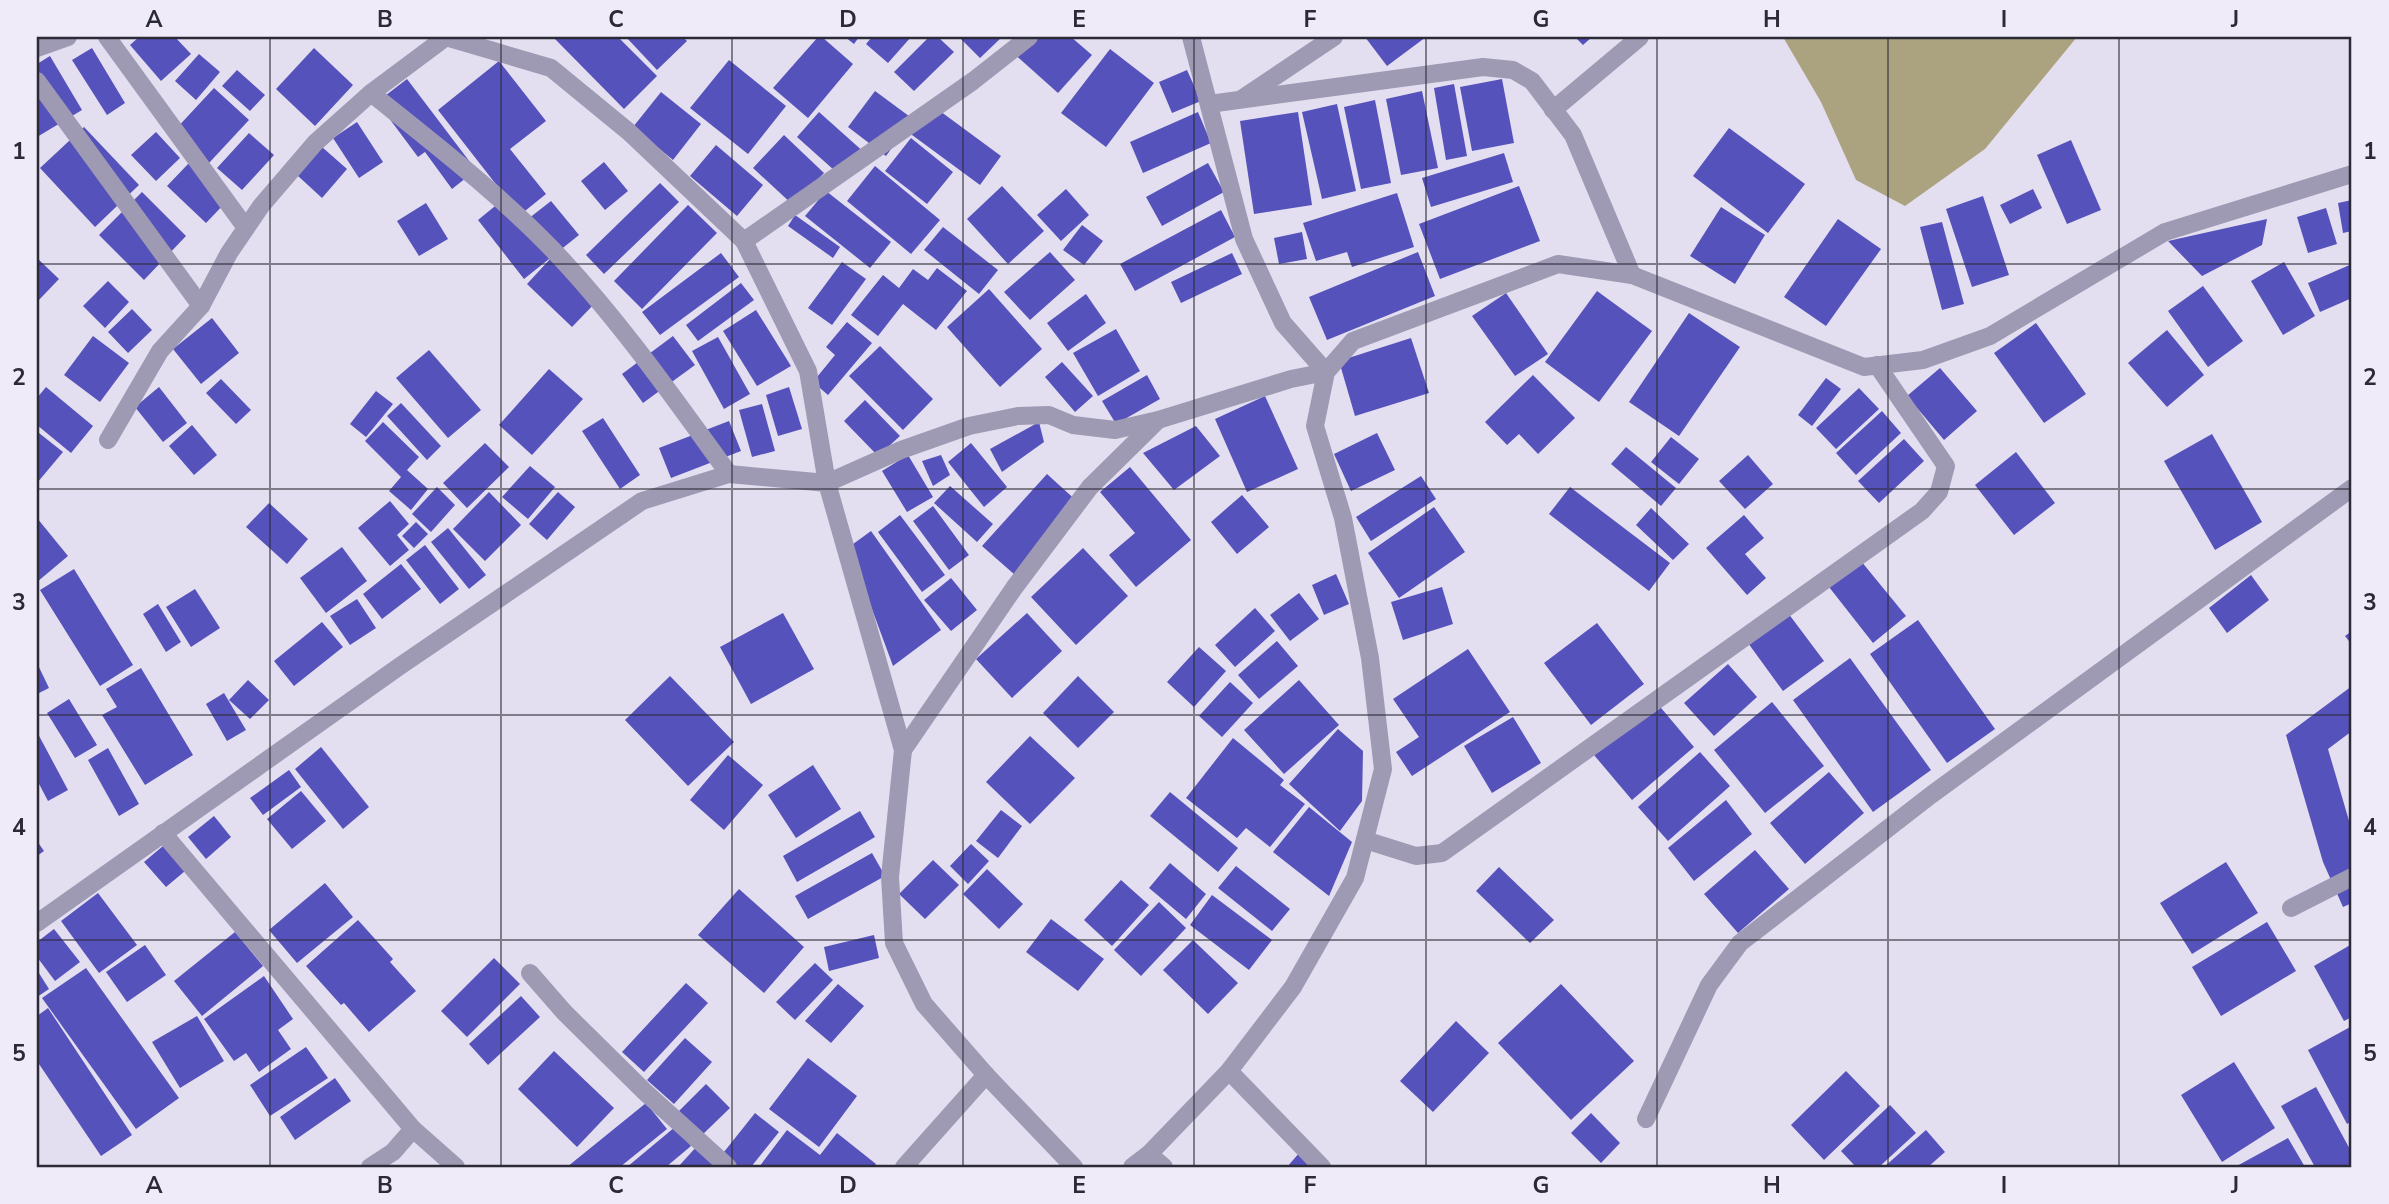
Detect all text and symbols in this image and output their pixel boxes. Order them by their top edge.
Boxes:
text: A [145,4,163,35]
text: B [377,4,393,35]
text: C [608,4,624,35]
text: D [839,4,857,35]
text: E [1072,4,1086,35]
text: F [1304,4,1317,35]
text: G [1533,4,1549,35]
text: H [1763,4,1781,35]
text: I [2001,4,2007,35]
text: J [2230,4,2239,35]
text: 1 [12,136,26,167]
text: 1 [2363,136,2377,167]
text: 2 [12,362,26,393]
text: 2 [2363,362,2377,393]
text: 3 [12,587,26,618]
text: 3 [2363,587,2377,618]
text: 4 [12,812,26,843]
text: 4 [2363,812,2377,843]
text: 5 [12,1038,26,1069]
text: 5 [2363,1038,2377,1069]
text: A [145,1170,163,1201]
text: B [377,1170,393,1201]
text: C [608,1170,624,1201]
text: D [839,1170,857,1201]
text: E [1072,1170,1086,1201]
text: F [1304,1170,1317,1201]
text: G [1533,1170,1549,1201]
text: H [1763,1170,1781,1201]
text: I [2001,1170,2007,1201]
text: J [2230,1170,2239,1201]

